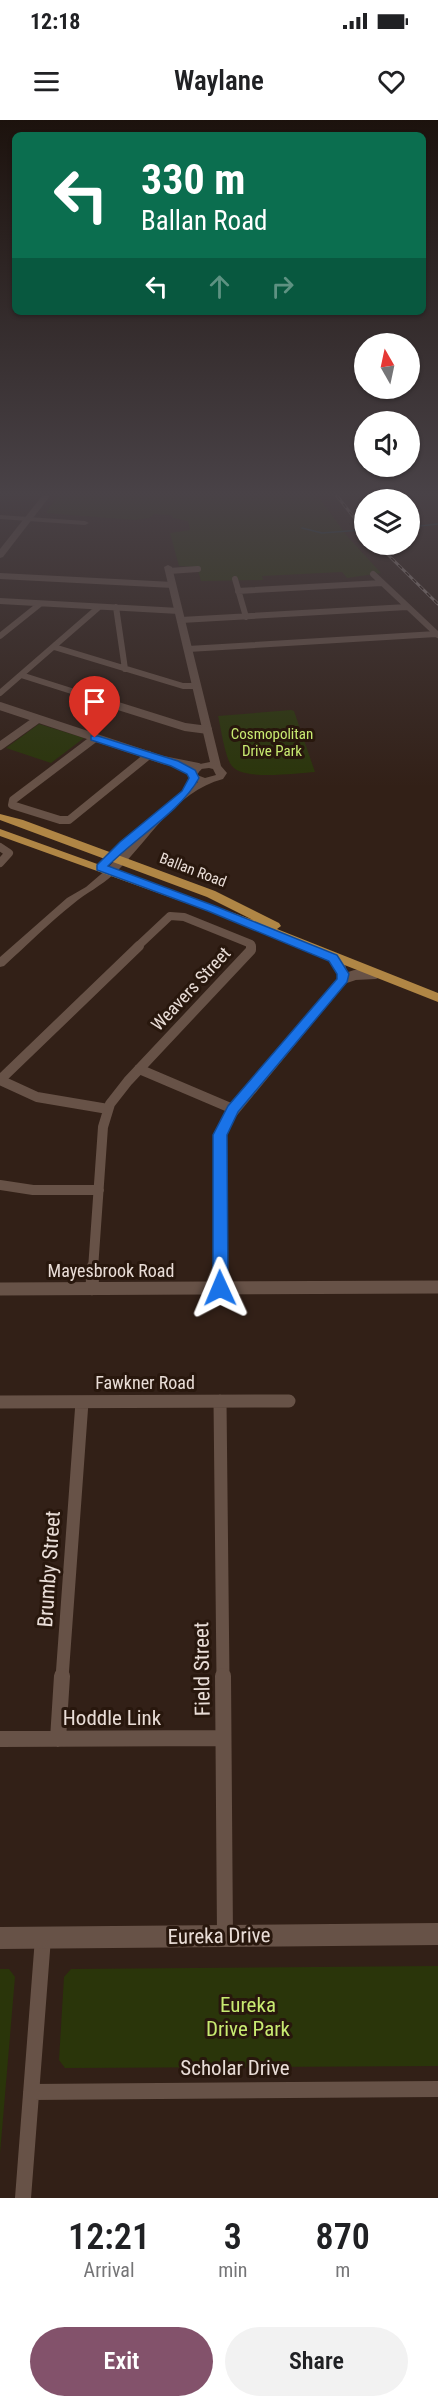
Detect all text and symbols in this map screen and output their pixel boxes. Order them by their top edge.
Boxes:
text: 12:18 [30,9,81,34]
icon: menu [30,65,63,98]
text: Waylane [174,65,264,97]
icon: heart [375,65,408,98]
text: 330 m [141,155,246,204]
icon: left [42,156,120,234]
text: Ballan Road [141,205,267,237]
icon: left [140,270,173,303]
icon: ahead [203,270,236,303]
icon: right [266,270,299,303]
north arrow [354,333,420,399]
map controls [354,333,420,555]
button: sound [354,411,420,477]
button: layers [354,489,420,555]
pin [69,676,120,738]
icon: arrive [78,685,111,718]
park label: Cosmopolitan Drive Park [231,725,313,760]
street label: Ballan Road [157,849,229,891]
street label: Weavers Street [147,943,235,1035]
position arrow [188,1256,252,1320]
street label: Mayesbrook Road [48,1260,174,1281]
street label: Fawkner Road [95,1372,195,1393]
street label: Brumby Street [33,1510,65,1628]
street label: Field Street [189,1622,215,1716]
street label: Hoddle Link [63,1706,162,1730]
street label: Eureka Drive [167,1923,271,1949]
park label: Eureka Drive Park [206,1993,291,2041]
street label: Scholar Drive [180,2056,290,2080]
text: 12:21 [68,2216,150,2258]
text: 3 [224,2216,242,2258]
text: 870 [316,2216,370,2258]
text: Arrival [84,2258,135,2282]
text: min [218,2258,247,2282]
text: m [335,2258,350,2282]
button: Exit [30,2327,213,2396]
button: Share [225,2327,408,2396]

